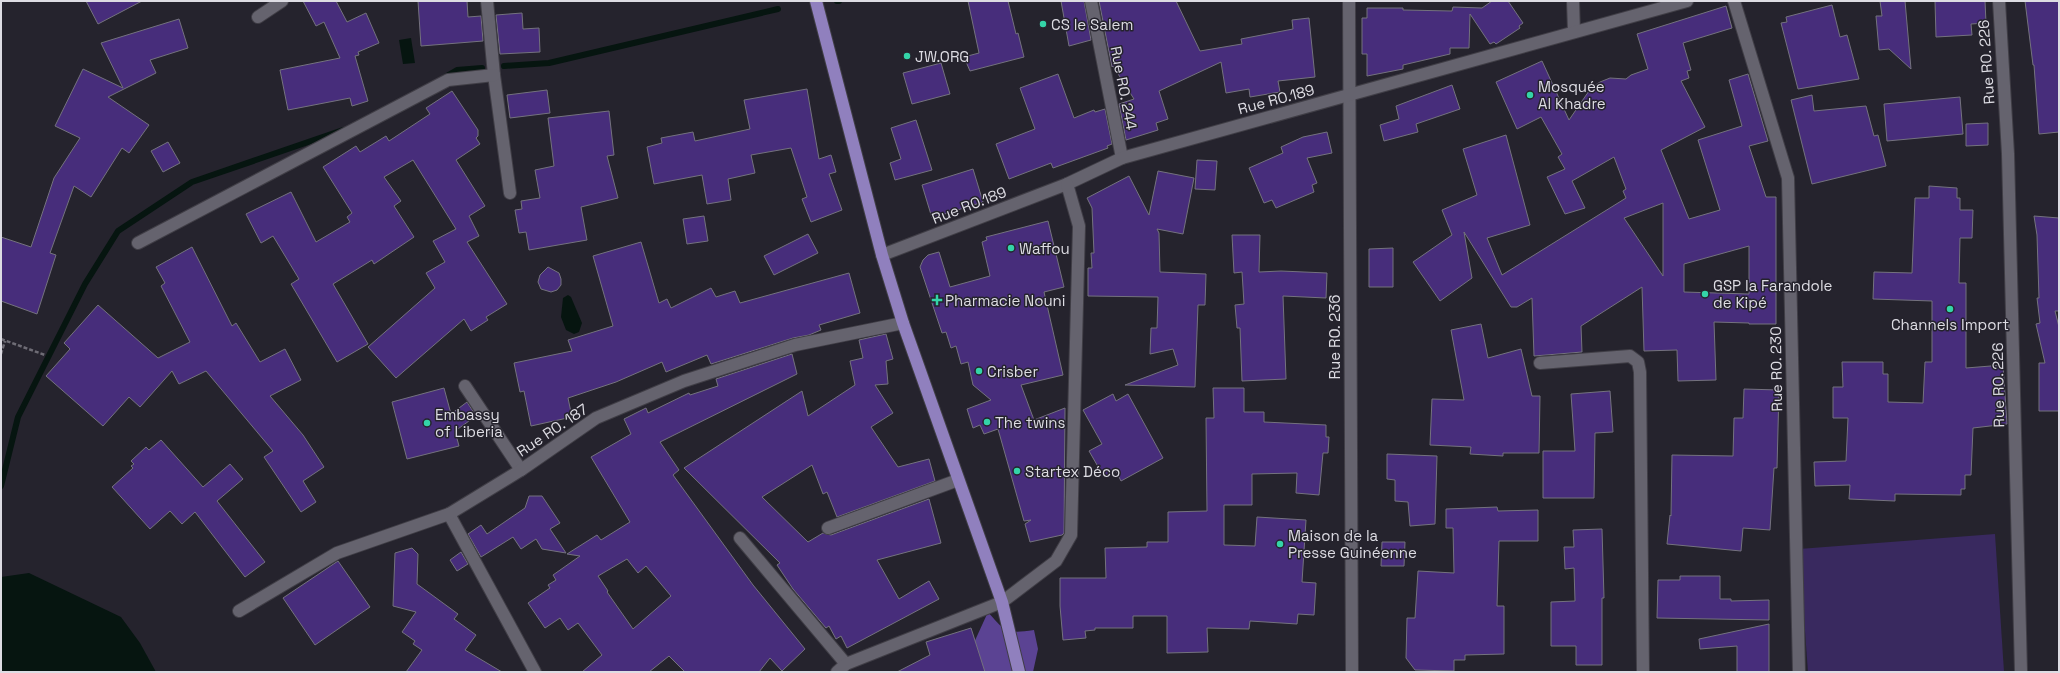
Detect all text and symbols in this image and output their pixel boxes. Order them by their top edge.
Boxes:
place label: CS le Salem [1051,15,1133,34]
marker: CS le Salem [1038,19,1048,29]
street label: Rue RO. 226 [1974,19,1998,105]
street label: Rue RO. 244 [1107,44,1141,132]
place label: JW.ORG [915,47,969,66]
marker: JW.ORG [902,51,912,61]
place label: Mosquée Al Khadre [1538,77,1606,113]
street label: Rue RO.189 [1236,80,1316,118]
marker: Mosquée Al Khadre [1525,90,1535,100]
street label: Rue RO.189 [929,182,1009,228]
place label: Waffou [1019,239,1070,258]
marker: Waffou [1006,243,1016,253]
place label: GSP la Farandole de Kipé [1713,276,1833,312]
marker: GSP la Farandole de Kipé [1700,289,1710,299]
place label: Pharmacie Nouni [945,291,1065,310]
marker: Pharmacie Nouni [932,295,942,305]
street label: Rue RO. 236 [1325,295,1344,379]
marker: Channels Import [1945,304,1955,314]
place label: Channels Import [1891,315,2009,334]
street label: Rue RO. 230 [1766,326,1786,412]
street label: Rue RO. 226 [1988,342,2008,428]
place label: Crisber [987,362,1038,381]
marker: Crisber [974,366,984,376]
street label: Rue RO. 187 [513,399,591,461]
place label: Embassy of Liberia [435,405,503,441]
place label: The twins [995,413,1066,432]
marker: The twins [982,417,992,427]
marker: Embassy of Liberia [422,418,432,428]
place label: Startex Déco [1025,462,1120,481]
marker: Startex Déco [1012,466,1022,476]
place label: Maison de la Presse Guinéenne [1288,526,1417,562]
marker: Maison de la Presse Guinéenne [1275,539,1285,549]

